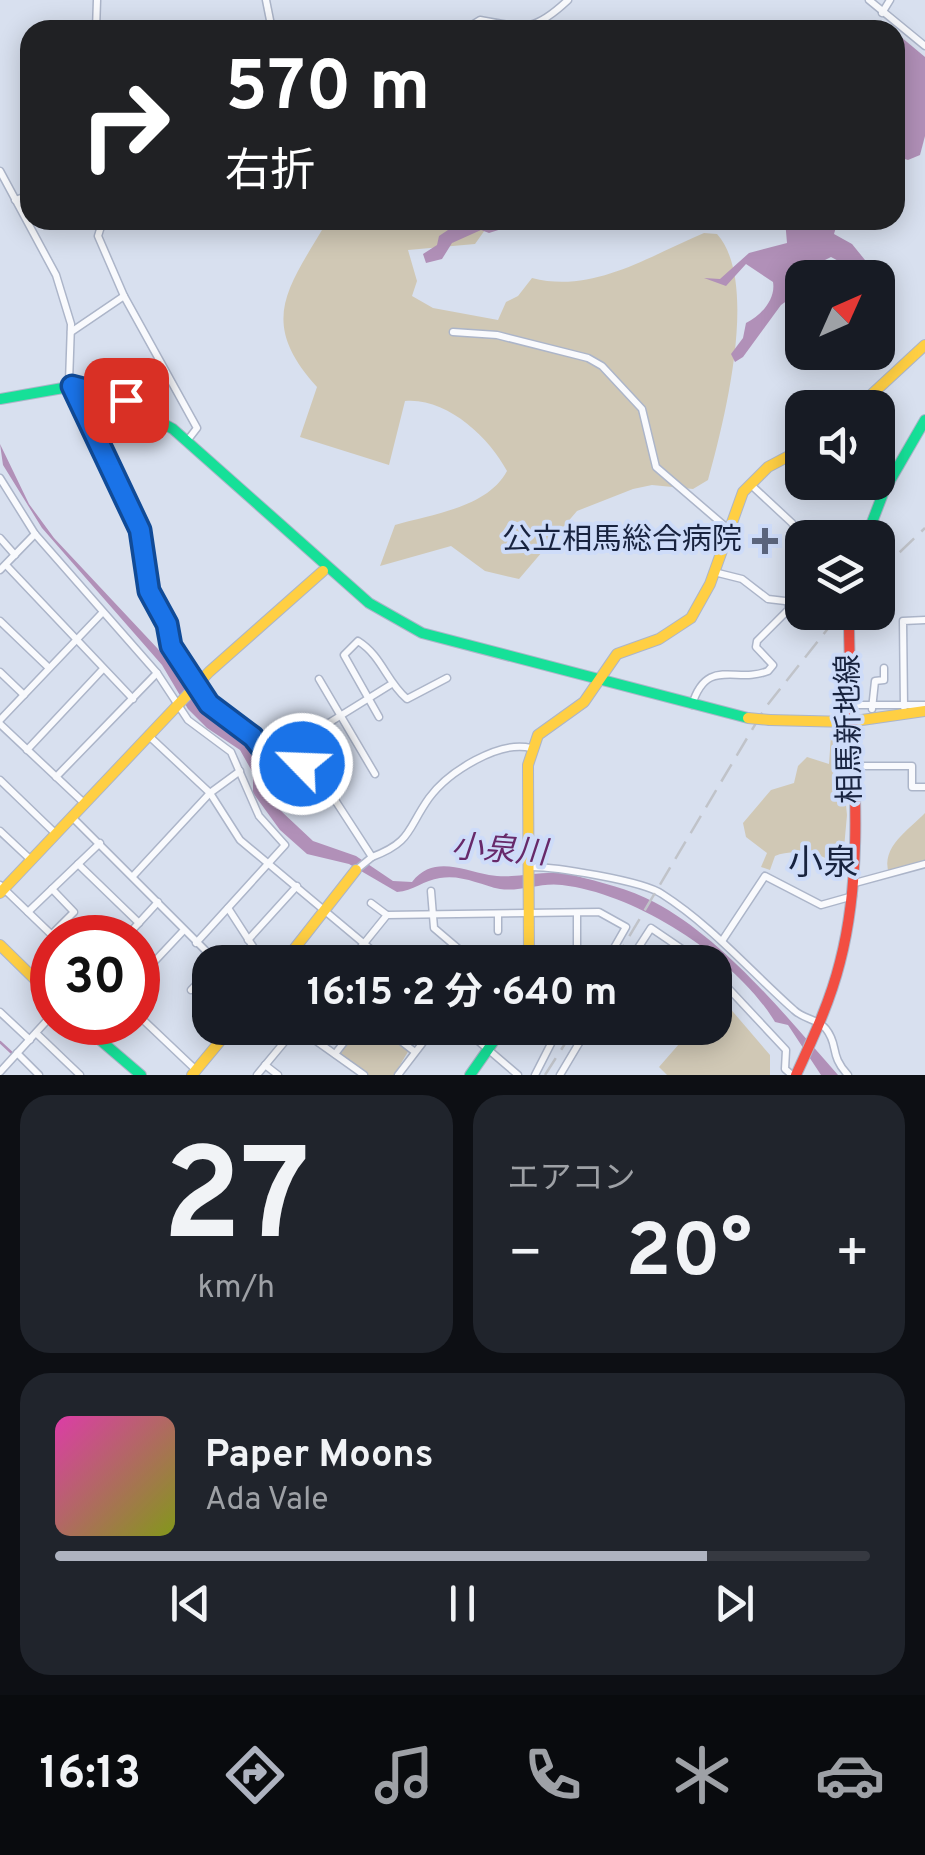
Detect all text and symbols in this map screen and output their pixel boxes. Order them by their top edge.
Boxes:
text: 570 m [225,46,430,135]
icon: right [60,60,190,190]
text: 右折 [225,145,315,202]
north arrow [785,260,895,370]
map controls [785,260,895,630]
pin [84,358,169,443]
icon: arrive [99,373,154,428]
button: sound [785,390,895,500]
button: layers [785,520,895,630]
place label: 公立相馬総合病院 [502,523,742,560]
marker: 公立相馬総合病院 [752,528,778,554]
street label: 相馬新地線 [831,654,871,804]
position arrow [250,712,354,816]
water label: 小泉川 [450,829,551,876]
district label: 小泉 [788,843,858,887]
speed limit sign: 30 [30,915,160,1045]
text: 16:15 · 2 分 · 640 m [307,970,617,1019]
text: 27 [162,1121,310,1286]
text: エアコン [508,1160,636,1200]
text: 20° [626,1208,752,1303]
text: − [508,1221,543,1291]
text: + [835,1221,870,1291]
text: km/h [197,1269,275,1309]
text: Paper Moons [205,1432,434,1481]
text: Ada Vale [205,1481,329,1521]
icon: previous [163,1576,218,1631]
icon: pause [435,1576,490,1631]
icon: next [707,1576,762,1631]
icon: directions [220,1740,290,1810]
icon: music [369,1740,439,1810]
icon: phone [518,1740,588,1810]
icon: climate [667,1740,737,1810]
icon: car [815,1740,885,1810]
text: 16:13 [39,1747,141,1804]

